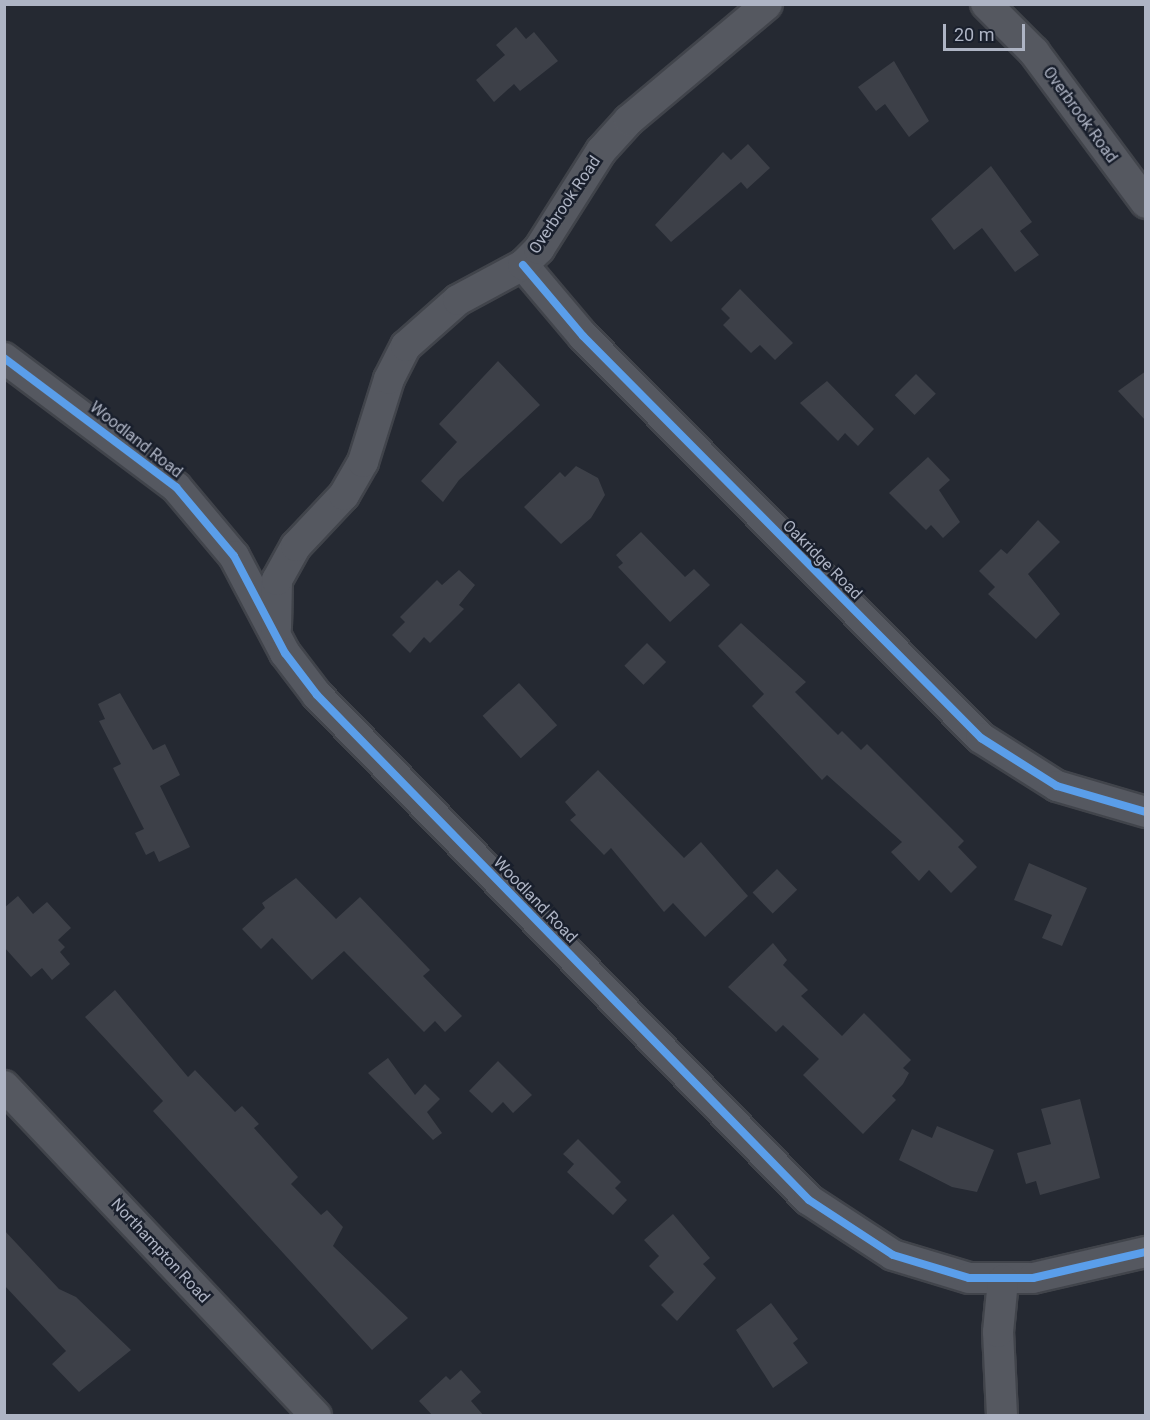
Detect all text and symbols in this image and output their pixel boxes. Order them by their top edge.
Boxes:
scale bar [946,12,1028,50]
text: 20 m [954,24,994,45]
street label: Overbrook Road [1039,63,1121,167]
street label: Overbrook Road [525,152,605,258]
street label: Woodland Road [86,398,186,482]
street label: Oakridge Road [778,516,866,604]
street label: Woodland Road [489,853,581,947]
street label: Northampton Road [107,1195,213,1307]

